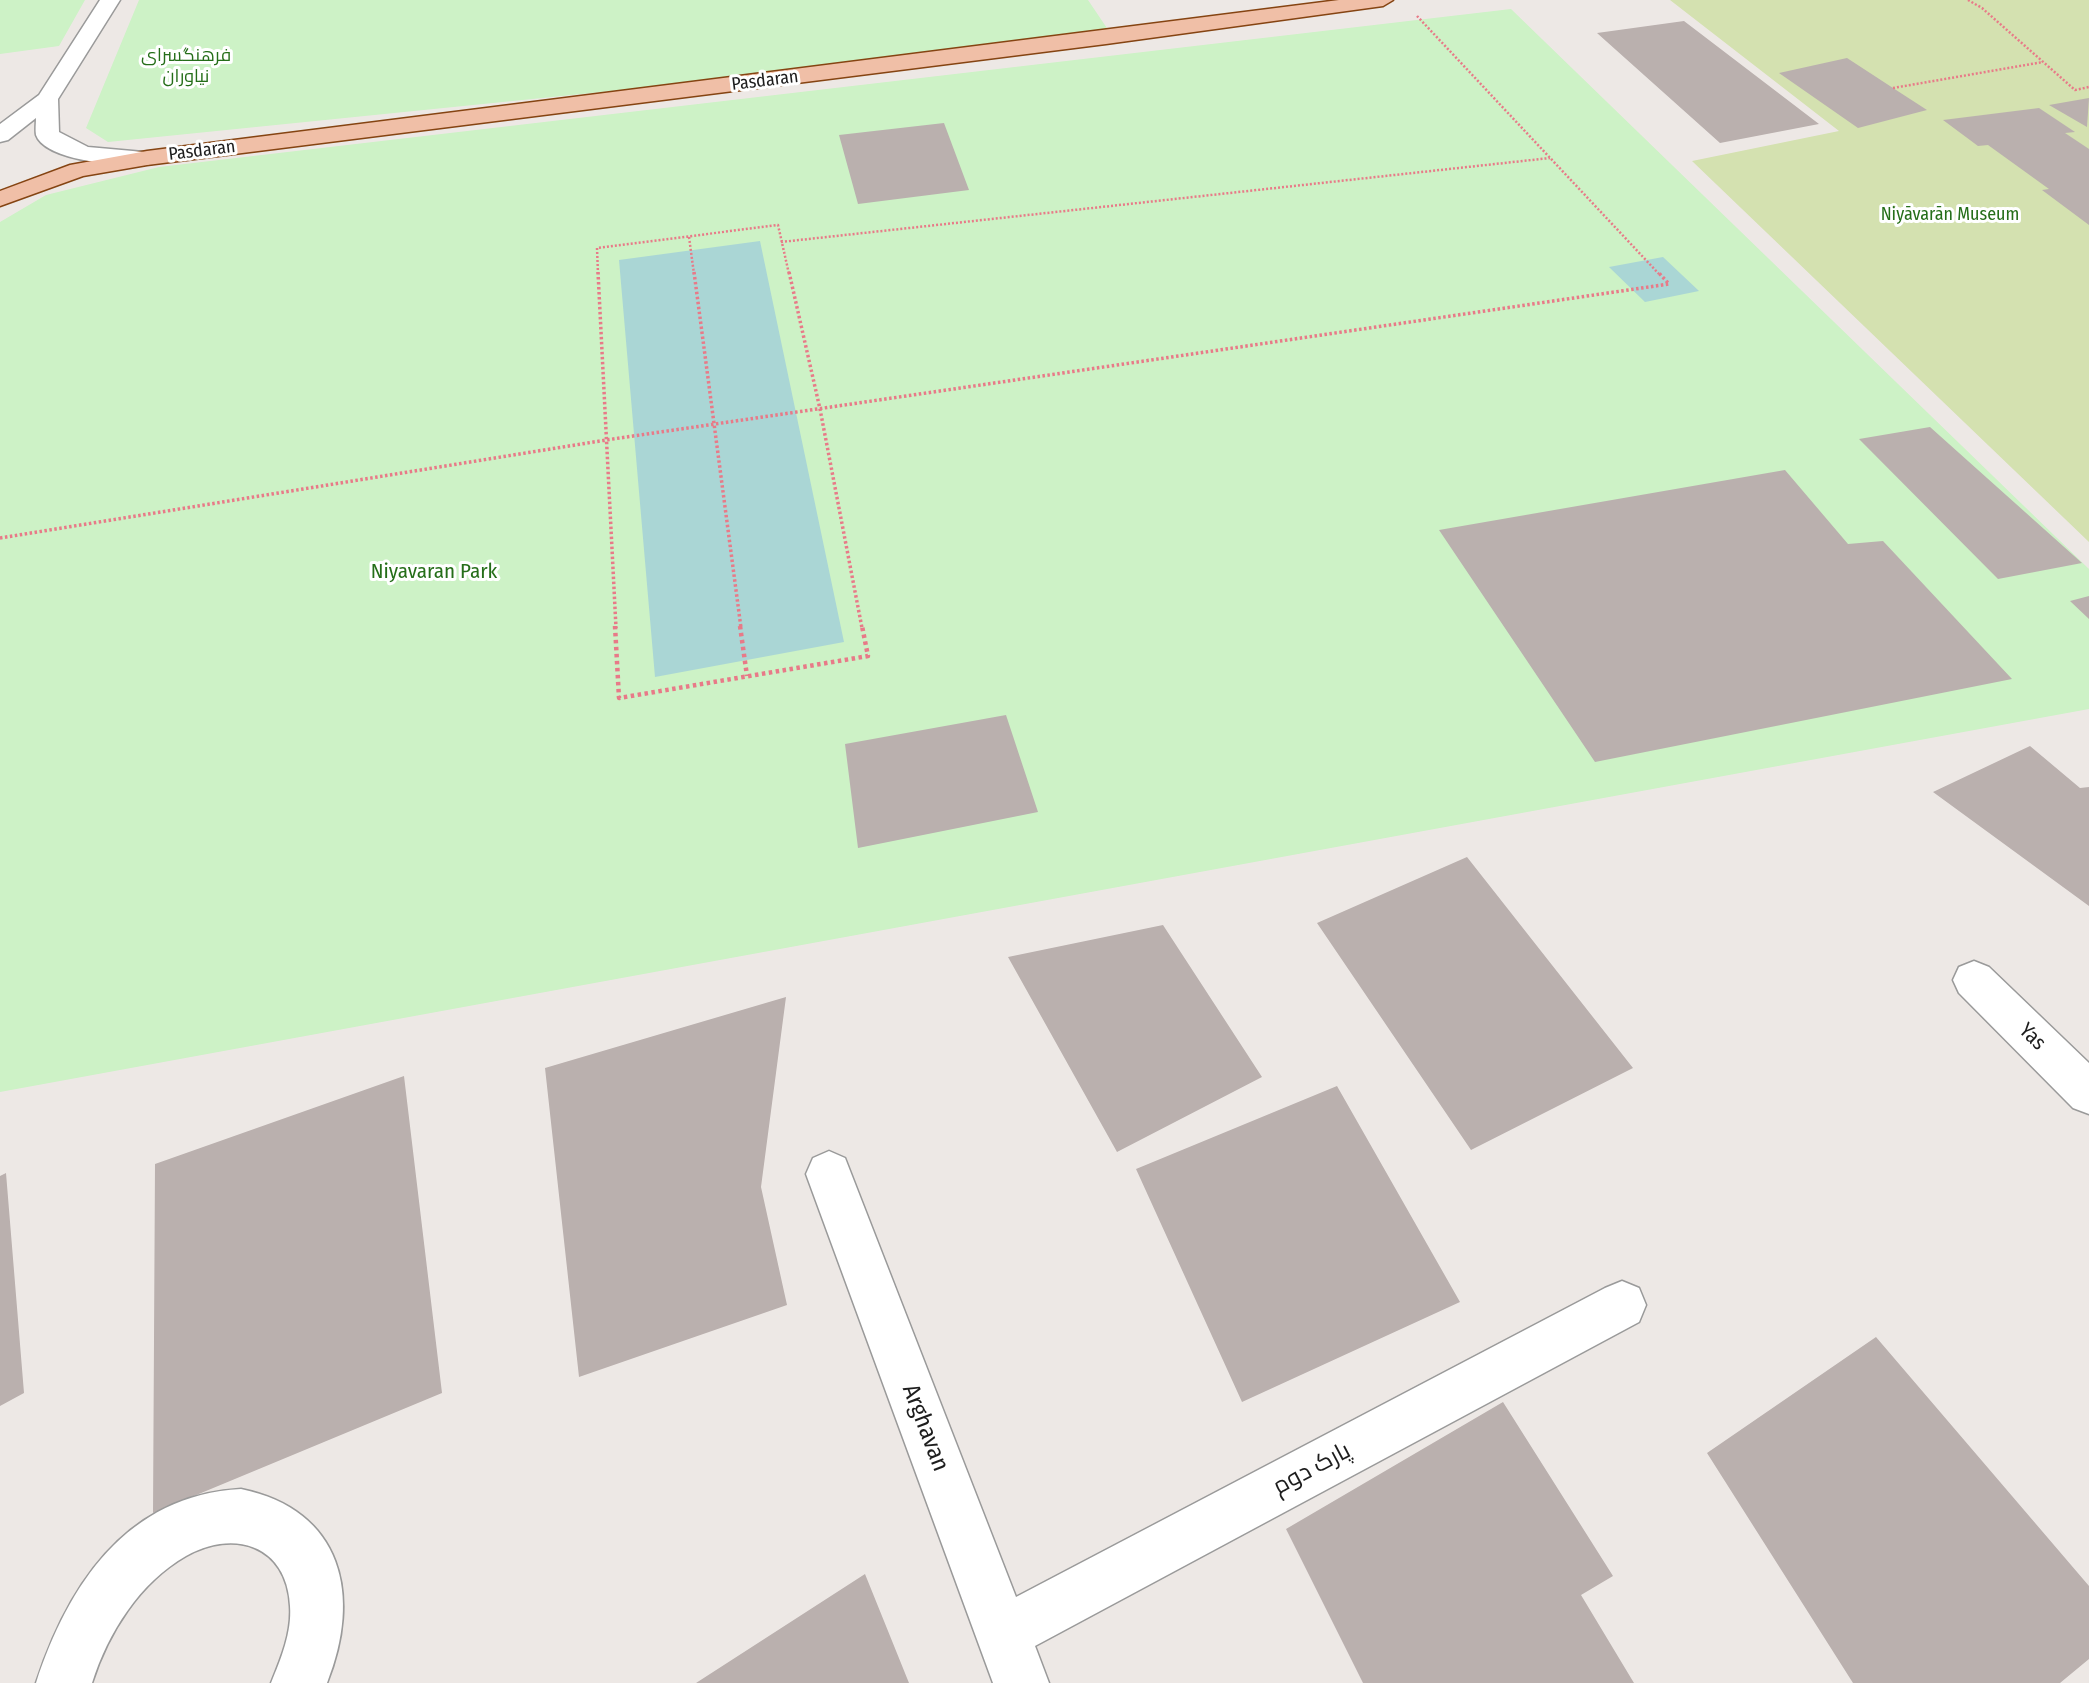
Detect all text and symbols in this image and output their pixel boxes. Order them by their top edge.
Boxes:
park label: فرهنگسرای نیاوران [141,45,231,88]
street label: Pasdaran [730,66,800,96]
street label: Pasdaran [167,136,237,166]
park label: Niyāvarān Museum [1881,204,2019,226]
park label: Niyavaran Park [371,559,497,585]
street label: Yas [2013,1018,2051,1056]
street label: Arghavan [895,1380,955,1476]
street label: پارک دوم [1268,1437,1356,1501]

